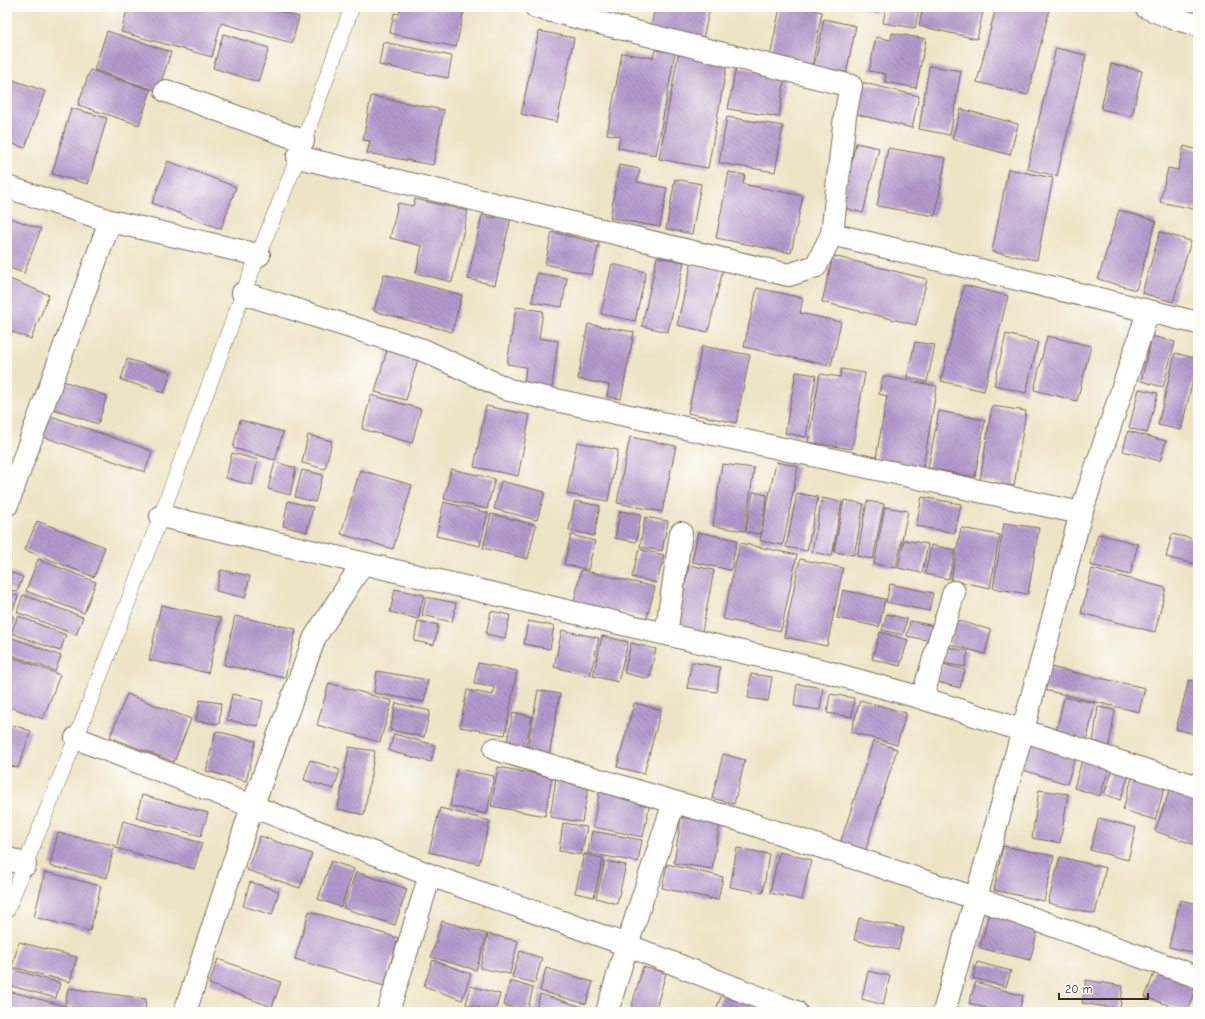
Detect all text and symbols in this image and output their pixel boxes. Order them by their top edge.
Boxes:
scale bar [1059,975,1148,1001]
text: 20 m [1065,982,1093,996]

